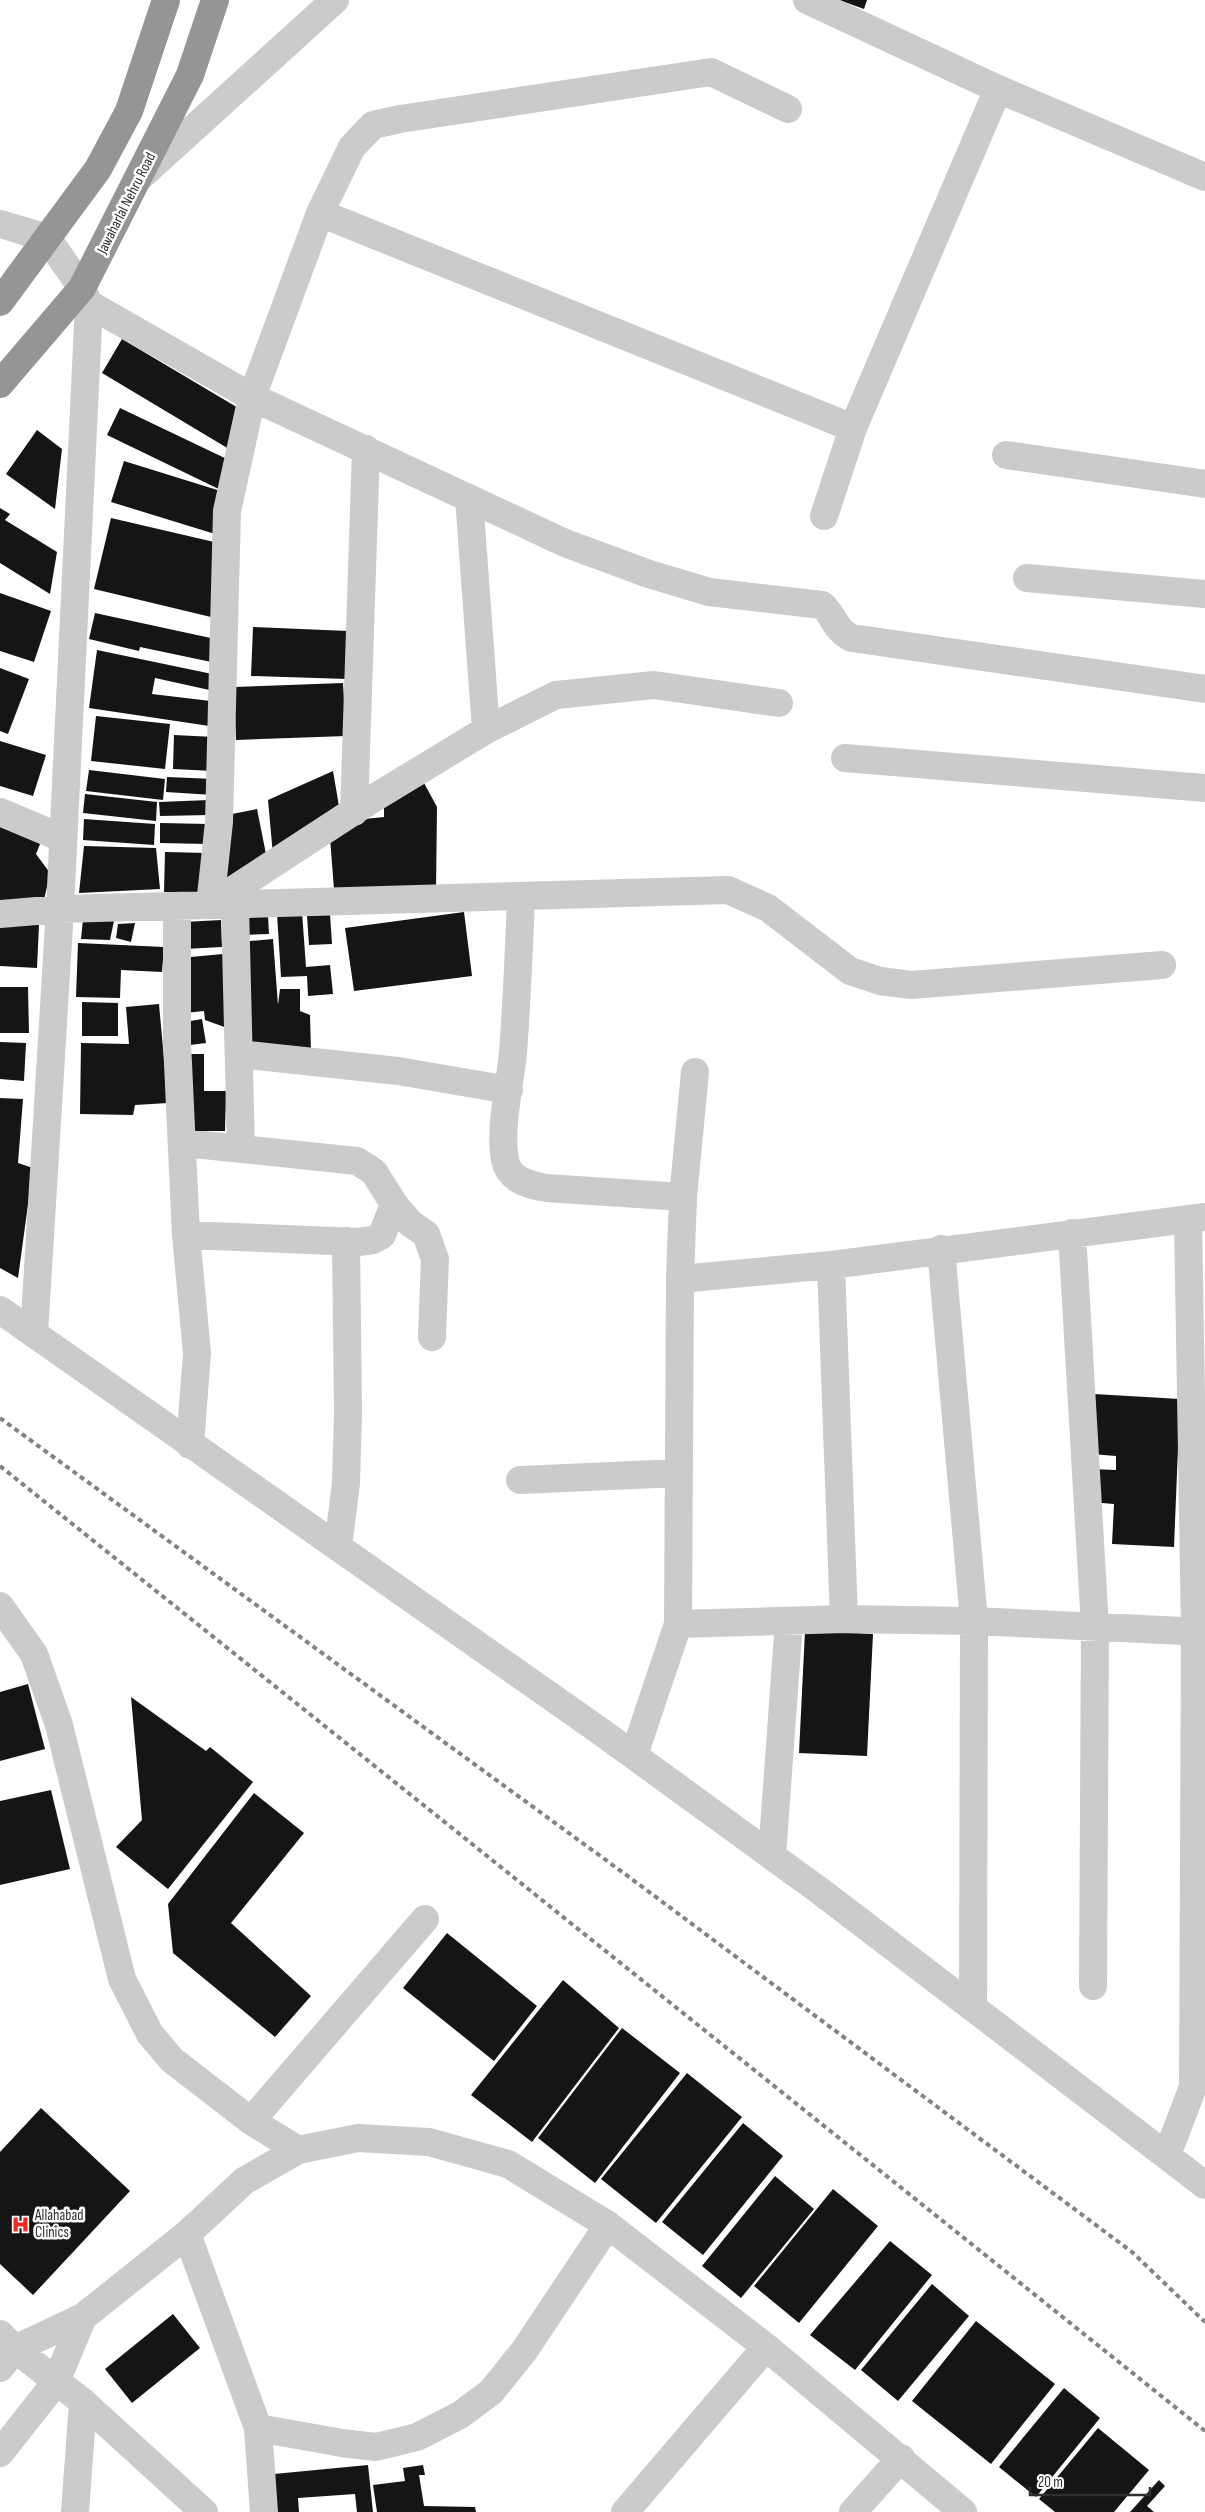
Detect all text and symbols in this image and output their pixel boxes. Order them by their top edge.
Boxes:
street label: Jawaharlal Nehru Road [92,149,160,258]
place label: Allahabad Clinics [34,2206,83,2242]
hospital icon: Allahabad Clinics [11,2214,31,2234]
scale bar [1030,2464,1150,2496]
text: 20 m [1038,2473,1063,2492]

